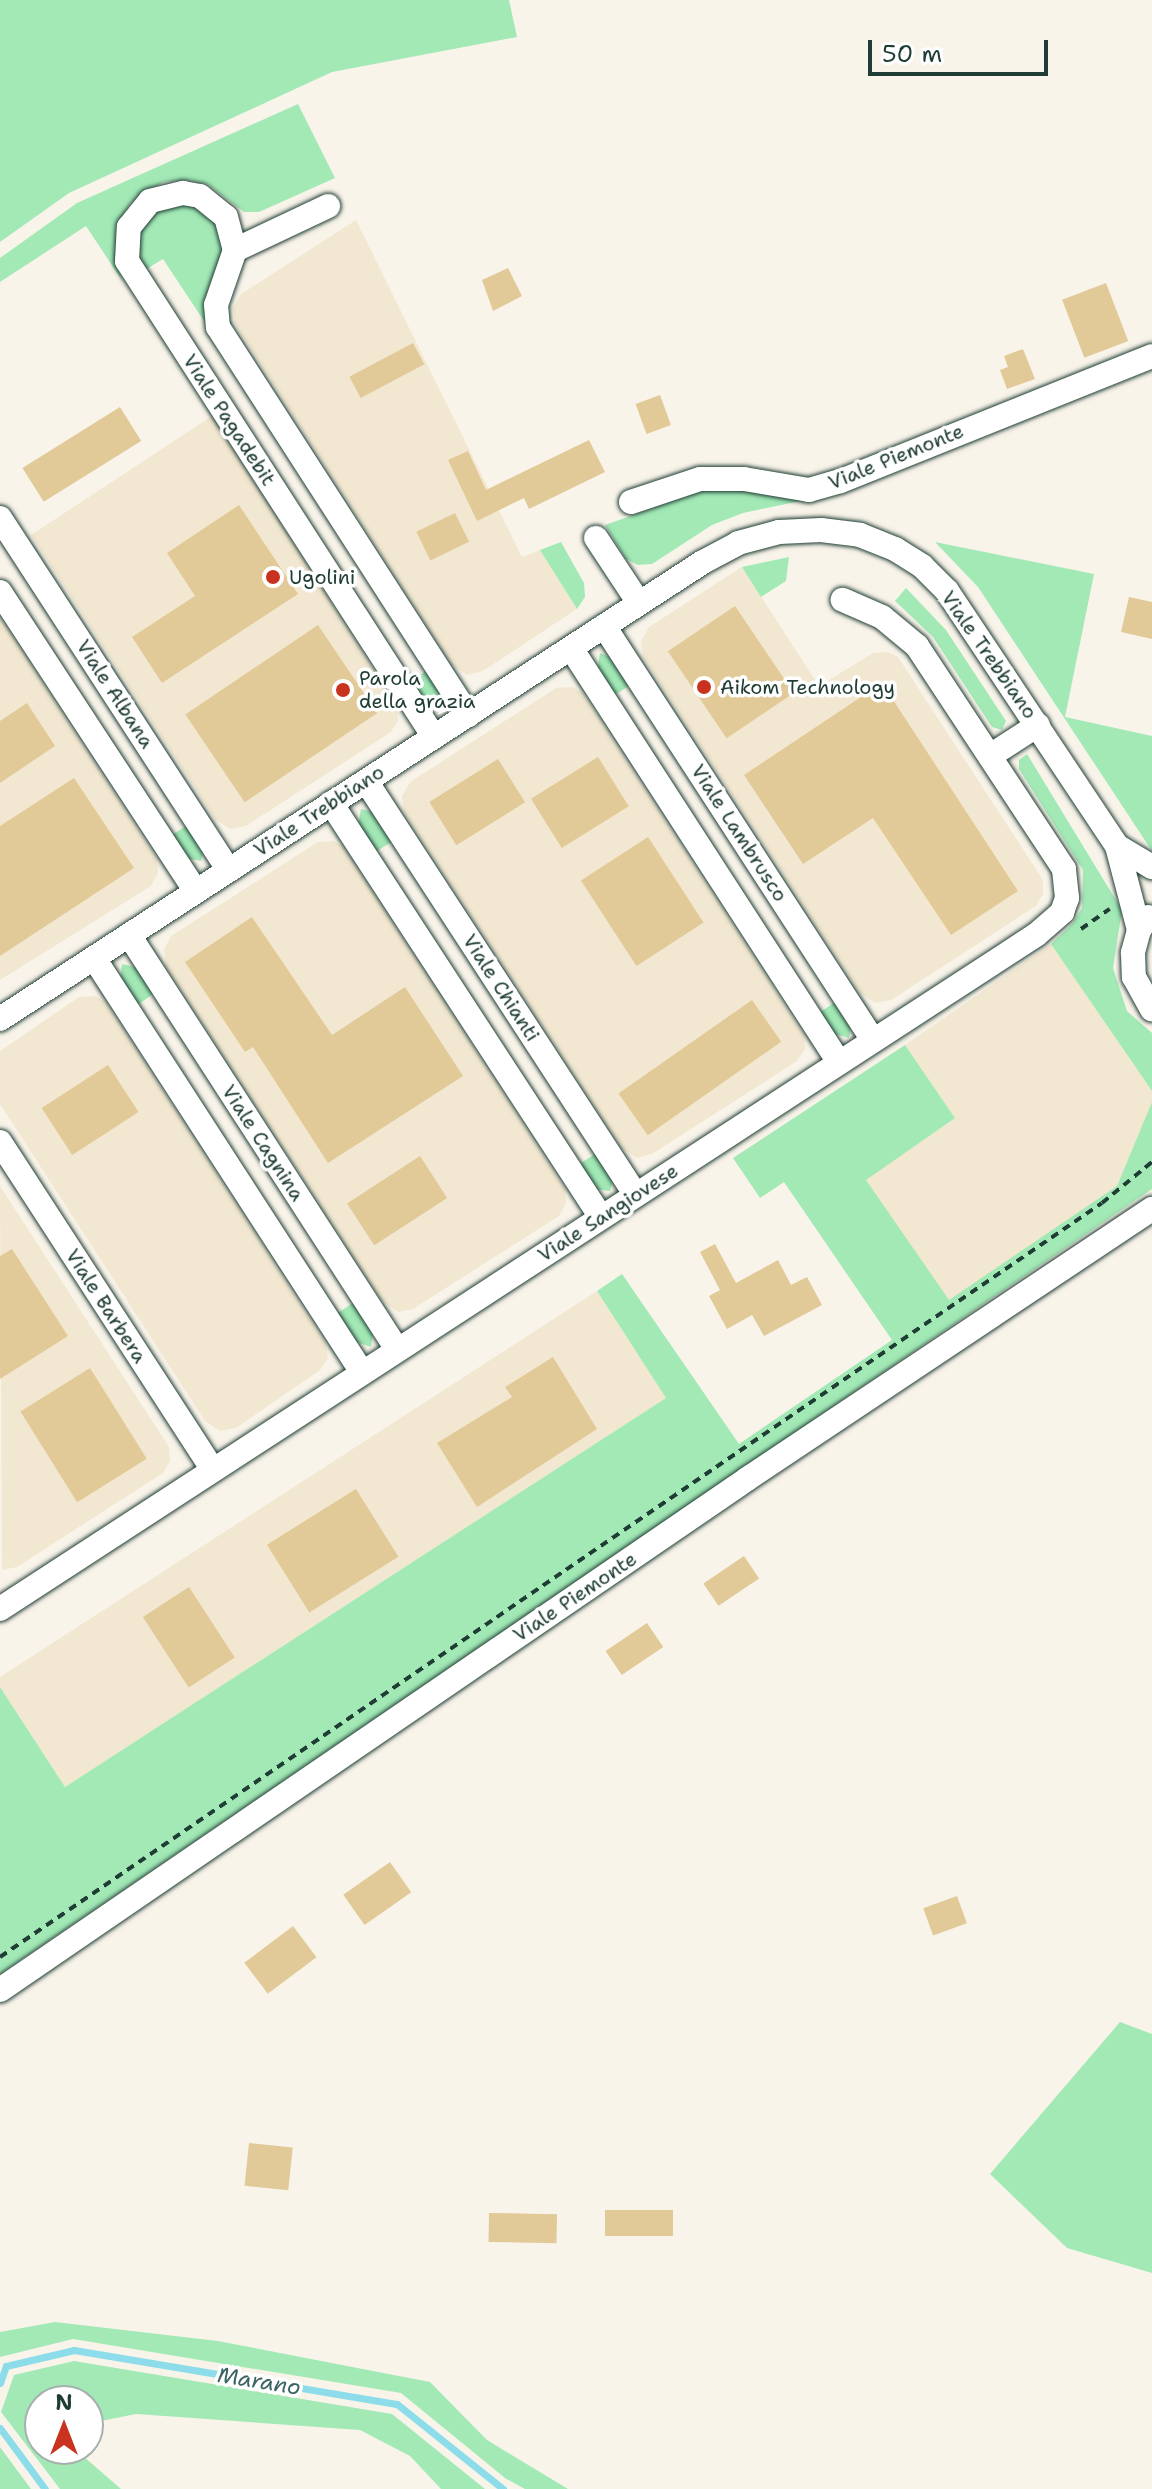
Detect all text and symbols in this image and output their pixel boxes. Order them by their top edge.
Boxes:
scale bar [872,24,1052,74]
text: 50 m [882,38,942,70]
street label: Viale Pagadebit [178,350,280,490]
street label: Viale Piemonte [825,419,967,495]
place label: Ugolini [289,565,355,589]
marker: Ugolini [264,568,282,586]
street label: Viale Trebbiano [936,586,1042,724]
street label: Viale Albana [71,635,159,753]
place label: Parola della grazia [359,666,475,713]
place label: Aikom Technology [720,675,895,699]
marker: Aikom Technology [695,678,713,696]
marker: Parola della grazia [334,681,352,699]
street label: Viale Trebbiano [249,760,389,862]
street label: Viale Lambrusco [686,760,792,906]
street label: Viale Chianti [457,930,545,1046]
street label: Viale Cagnina [217,1080,309,1206]
street label: Viale Sangiovese [533,1159,683,1267]
street label: Viale Barbera [60,1245,152,1367]
street label: Viale Piemonte [509,1547,641,1647]
water label: Marano [215,2361,303,2401]
north arrow [24,2385,104,2465]
text: N [55,2388,73,2417]

